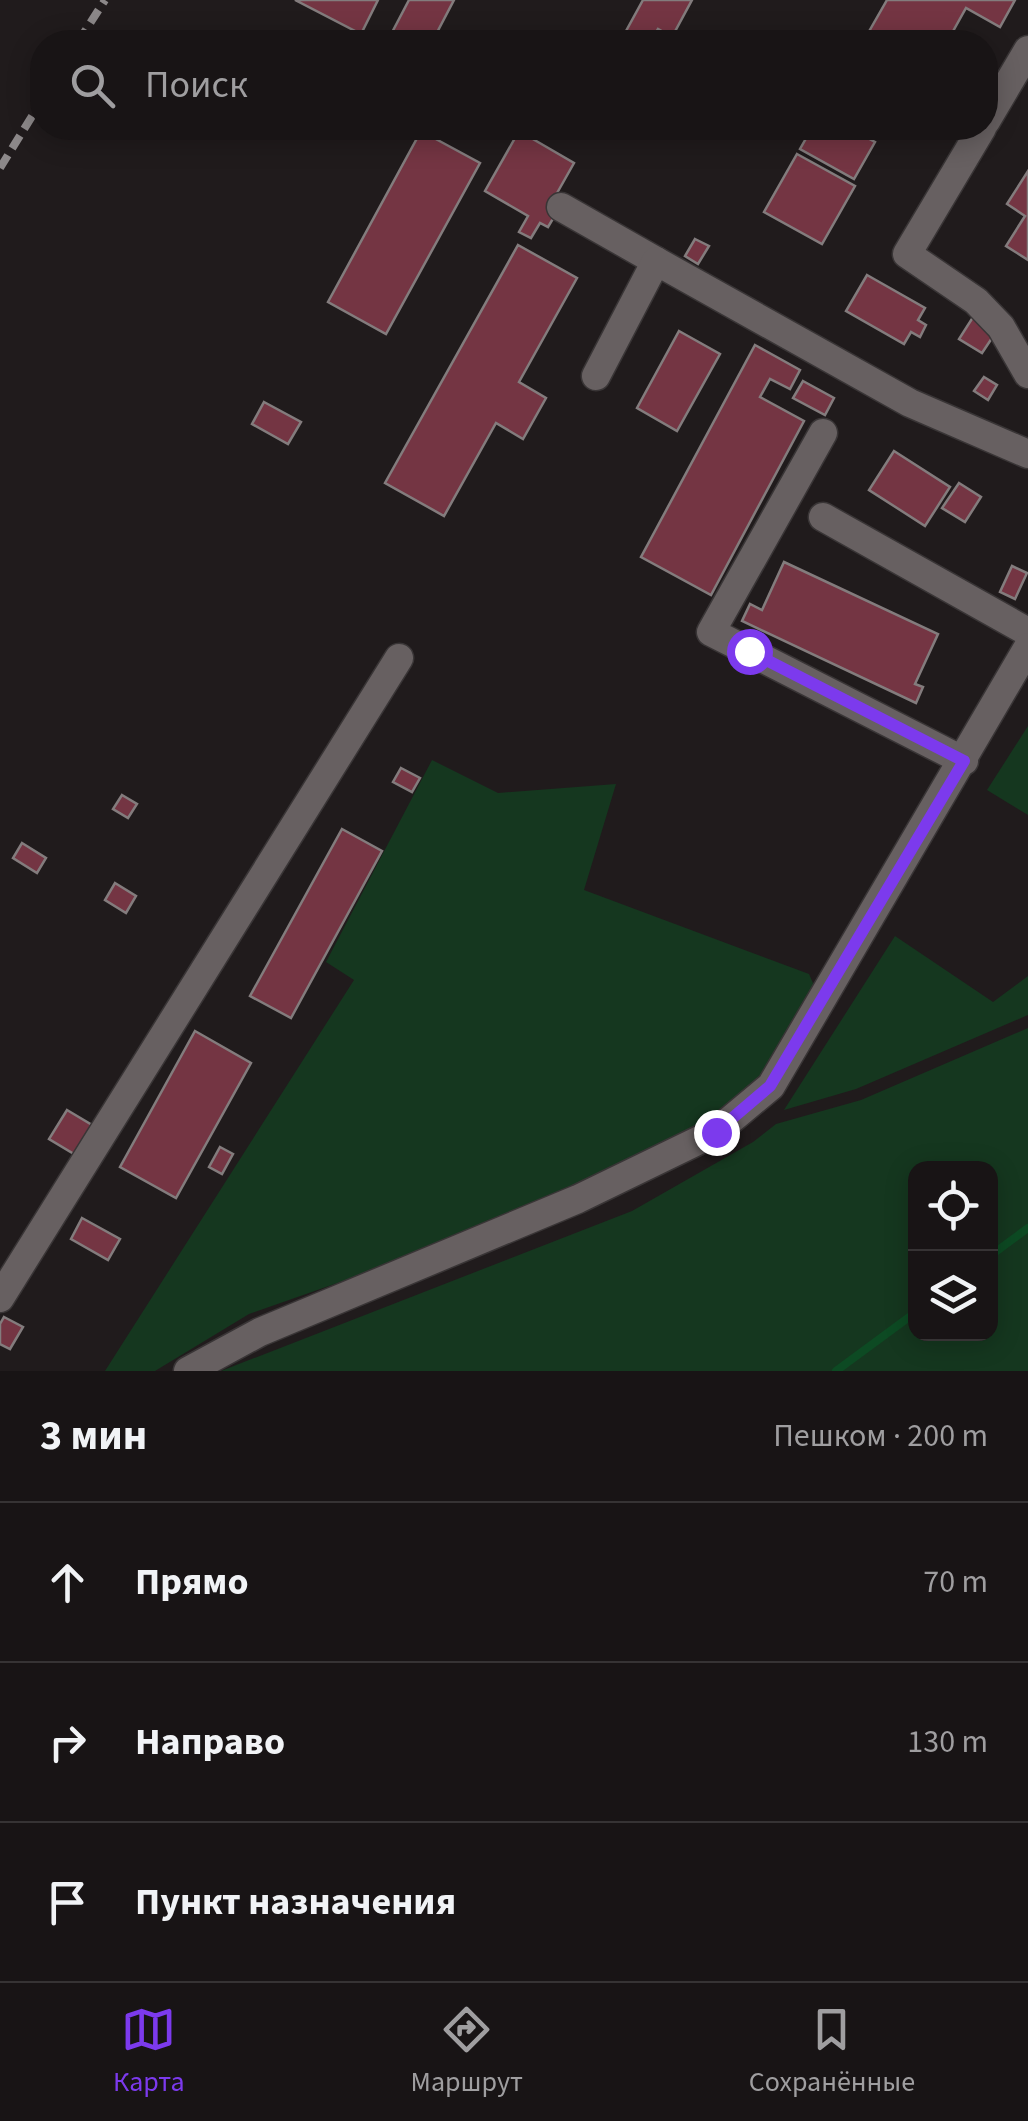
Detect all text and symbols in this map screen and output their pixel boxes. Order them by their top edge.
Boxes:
search box [30,30,998,140]
icon: search [65,58,120,113]
text: Поиск [145,58,248,112]
route start [727,629,773,675]
route end [694,1110,740,1156]
map controls [908,1161,998,1341]
button: locate [908,1161,998,1251]
button: layers [908,1251,998,1341]
text: 3 мин [40,1406,147,1466]
text: Пешком · 200 m [773,1413,988,1459]
icon: ahead [40,1555,95,1610]
text: Прямо [135,1555,249,1609]
text: 70 m [923,1559,988,1605]
icon: right [40,1715,95,1770]
text: Направо [135,1715,285,1769]
text: 130 m [907,1719,988,1765]
icon: arrive [40,1875,95,1930]
text: Пункт назначения [135,1875,456,1929]
tab: Карта [113,2002,185,2102]
tab: Маршрут [411,2002,523,2102]
tab: Сохранённые [749,2002,915,2102]

